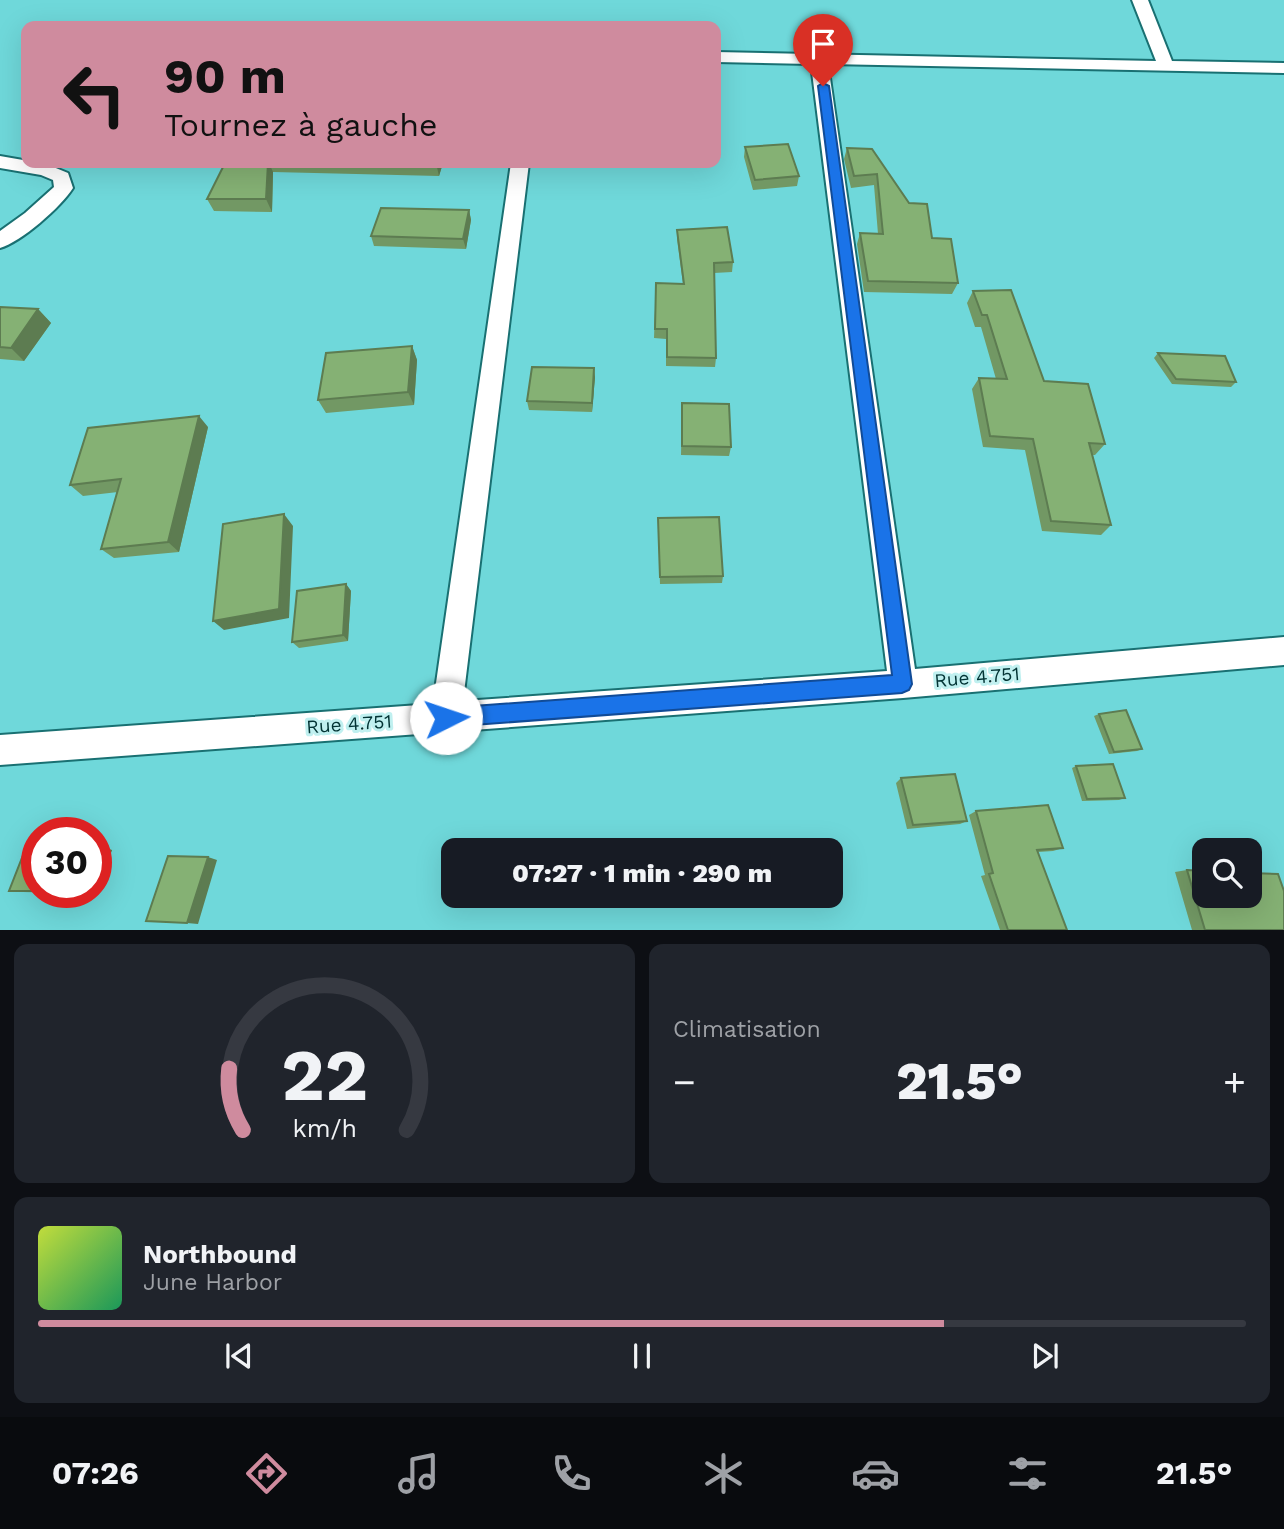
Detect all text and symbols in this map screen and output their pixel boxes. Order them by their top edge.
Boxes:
pin [793,14,853,86]
icon: arrive [804,25,842,63]
text: 90 m [164,47,286,105]
icon: left [49,49,140,140]
text: Tournez à gauche [164,106,437,144]
street label: Rue 4.751 [933,662,1021,692]
position arrow [409,681,483,755]
street label: Rue 4.751 [306,710,392,738]
speed limit sign: 30 [21,817,112,908]
map controls [1192,838,1262,908]
button: search [1192,838,1262,908]
text: 07:27 · 1 min · 290 m [512,858,772,888]
text: Climatisation [673,1016,821,1043]
text: 22 [281,1032,368,1118]
text: 21.5° [896,1051,1023,1112]
text: − [673,1060,696,1104]
text: + [1223,1060,1246,1104]
text: km/h [292,1113,357,1142]
text: Northbound [143,1239,297,1269]
text: June Harbor [143,1269,282,1296]
icon: previous [220,1337,258,1375]
icon: pause [623,1337,661,1375]
icon: next [1026,1337,1064,1375]
icon: directions [242,1449,291,1498]
icon: music [394,1449,443,1498]
icon: phone [547,1449,596,1498]
icon: climate [699,1449,748,1498]
icon: car [851,1449,900,1498]
icon: filters [1003,1449,1052,1498]
text: 07:26 [52,1454,139,1492]
text: 21.5° [1156,1454,1232,1492]

